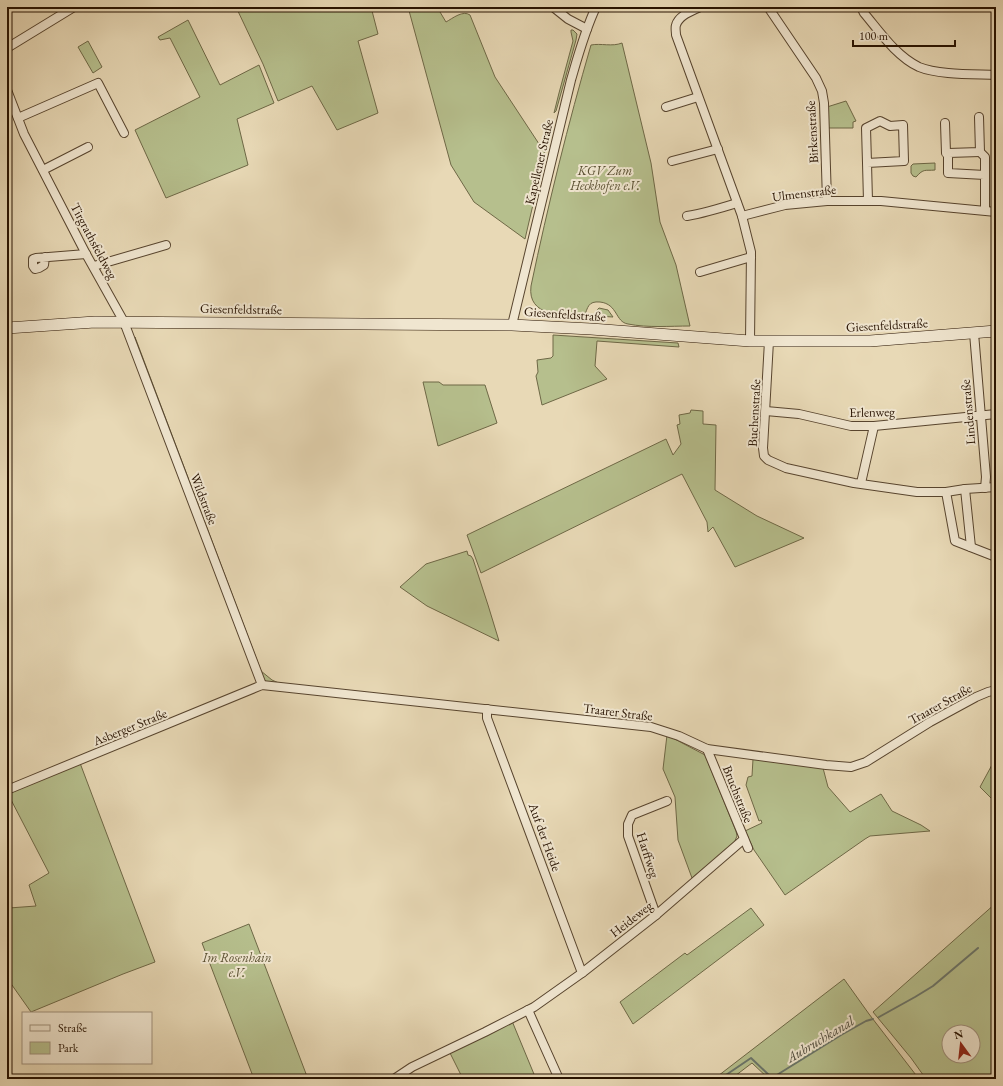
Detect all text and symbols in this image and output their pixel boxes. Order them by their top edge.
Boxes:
scale bar [853,22,955,48]
text: 100 m [859,28,889,44]
street label: Birkenstraße [802,100,822,164]
street label: Kapellener Straße [521,118,557,206]
park label: KGV Zum Heckhofen e.V. [569,162,640,194]
street label: Ulmenstraße [771,181,837,205]
street label: Tirgrathsfeldweg [67,200,121,283]
street label: Giesenfeldstraße [200,300,282,318]
street label: Giesenfeldstraße [524,303,606,325]
street label: Giesenfeldstraße [846,314,928,336]
street label: Buchenstraße [744,379,764,447]
street label: Lindenstraße [957,379,979,445]
street label: Erlenweg [849,403,895,421]
street label: Wildstraße [186,471,222,527]
street label: Traarer Straße [905,680,975,728]
street label: Traarer Straße [582,699,654,725]
street label: Asberger Straße [90,704,169,750]
street label: Bruchstraße [719,763,757,825]
street label: Auf der Heide [524,800,565,874]
street label: Harffweg [633,830,663,880]
street label: Heideweg [606,897,656,941]
park label: Im Rosenhain e.V. [202,949,272,981]
water label: Aubruchkanal [782,1011,858,1067]
legend [22,1012,152,1064]
text: Straße [58,1020,87,1036]
north arrow [941,1024,981,1064]
text: N [952,1026,965,1042]
text: Park [58,1040,79,1056]

